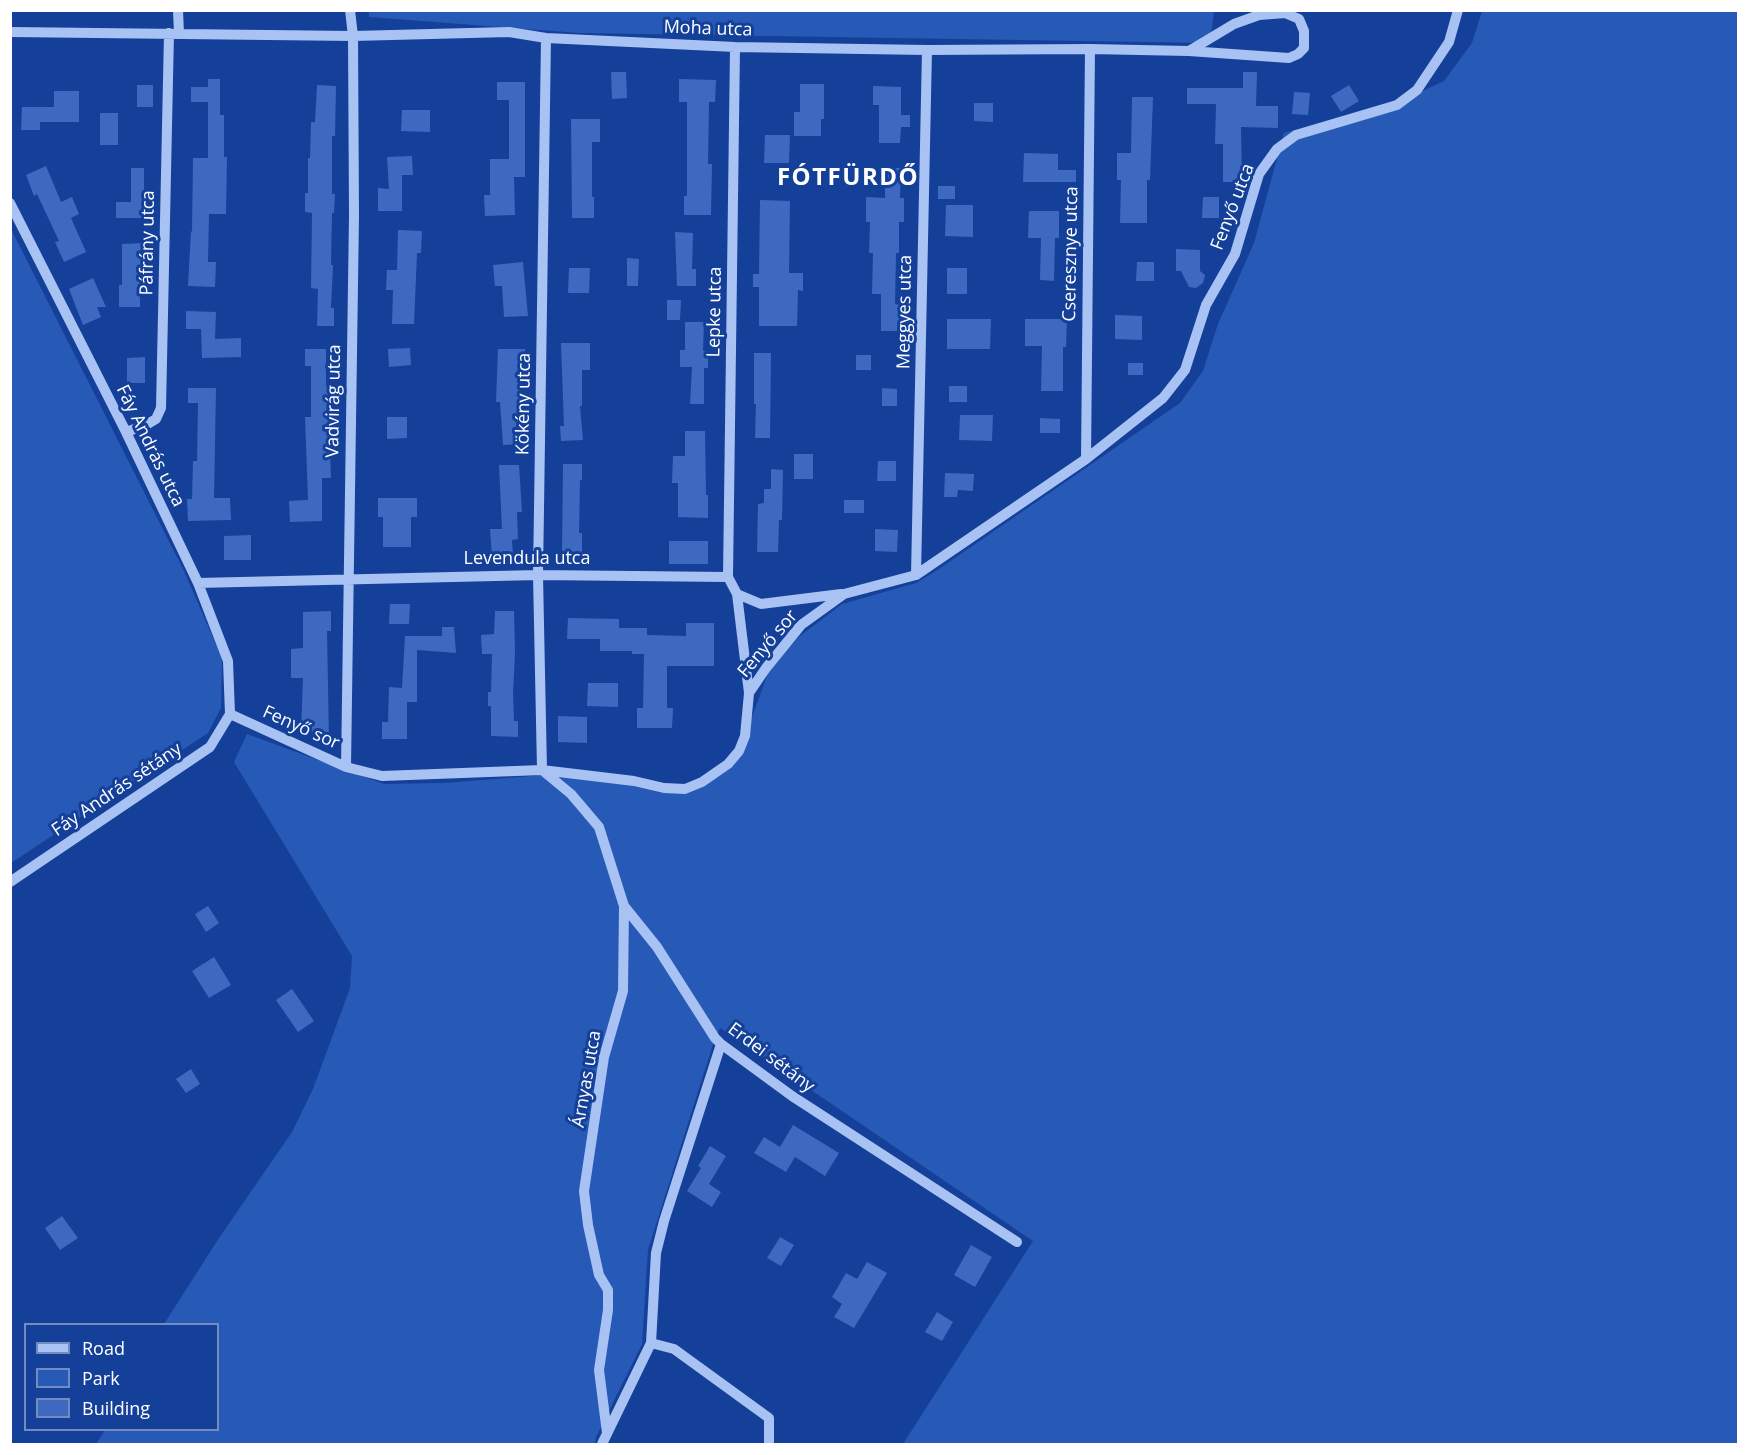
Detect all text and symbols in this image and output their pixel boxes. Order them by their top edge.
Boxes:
street label: Moha utca [663,17,753,41]
street label: Fenyő utca [1207,161,1259,253]
district label: FÓTFÜRDŐ [777,164,919,192]
street label: Cseresznye utca [1059,186,1083,322]
street label: Páfrány utca [136,190,160,296]
street label: Meggyes utca [893,255,917,369]
street label: Lepke utca [703,266,727,358]
street label: Vadvirág utca [322,344,346,458]
street label: Kökény utca [512,353,536,455]
street label: Fáy András utca [111,381,189,511]
street label: Levendula utca [464,548,590,570]
street label: Fenyő sor [733,606,803,682]
street label: Fenyő sor [259,702,343,754]
street label: Fáy András sétány [48,738,186,842]
street label: Erdei sétány [723,1018,819,1098]
street label: Árnyas utca [568,1029,606,1129]
legend [24,1323,219,1431]
text: Road [82,1336,125,1360]
text: Park [82,1366,120,1390]
text: Building [82,1396,150,1420]

